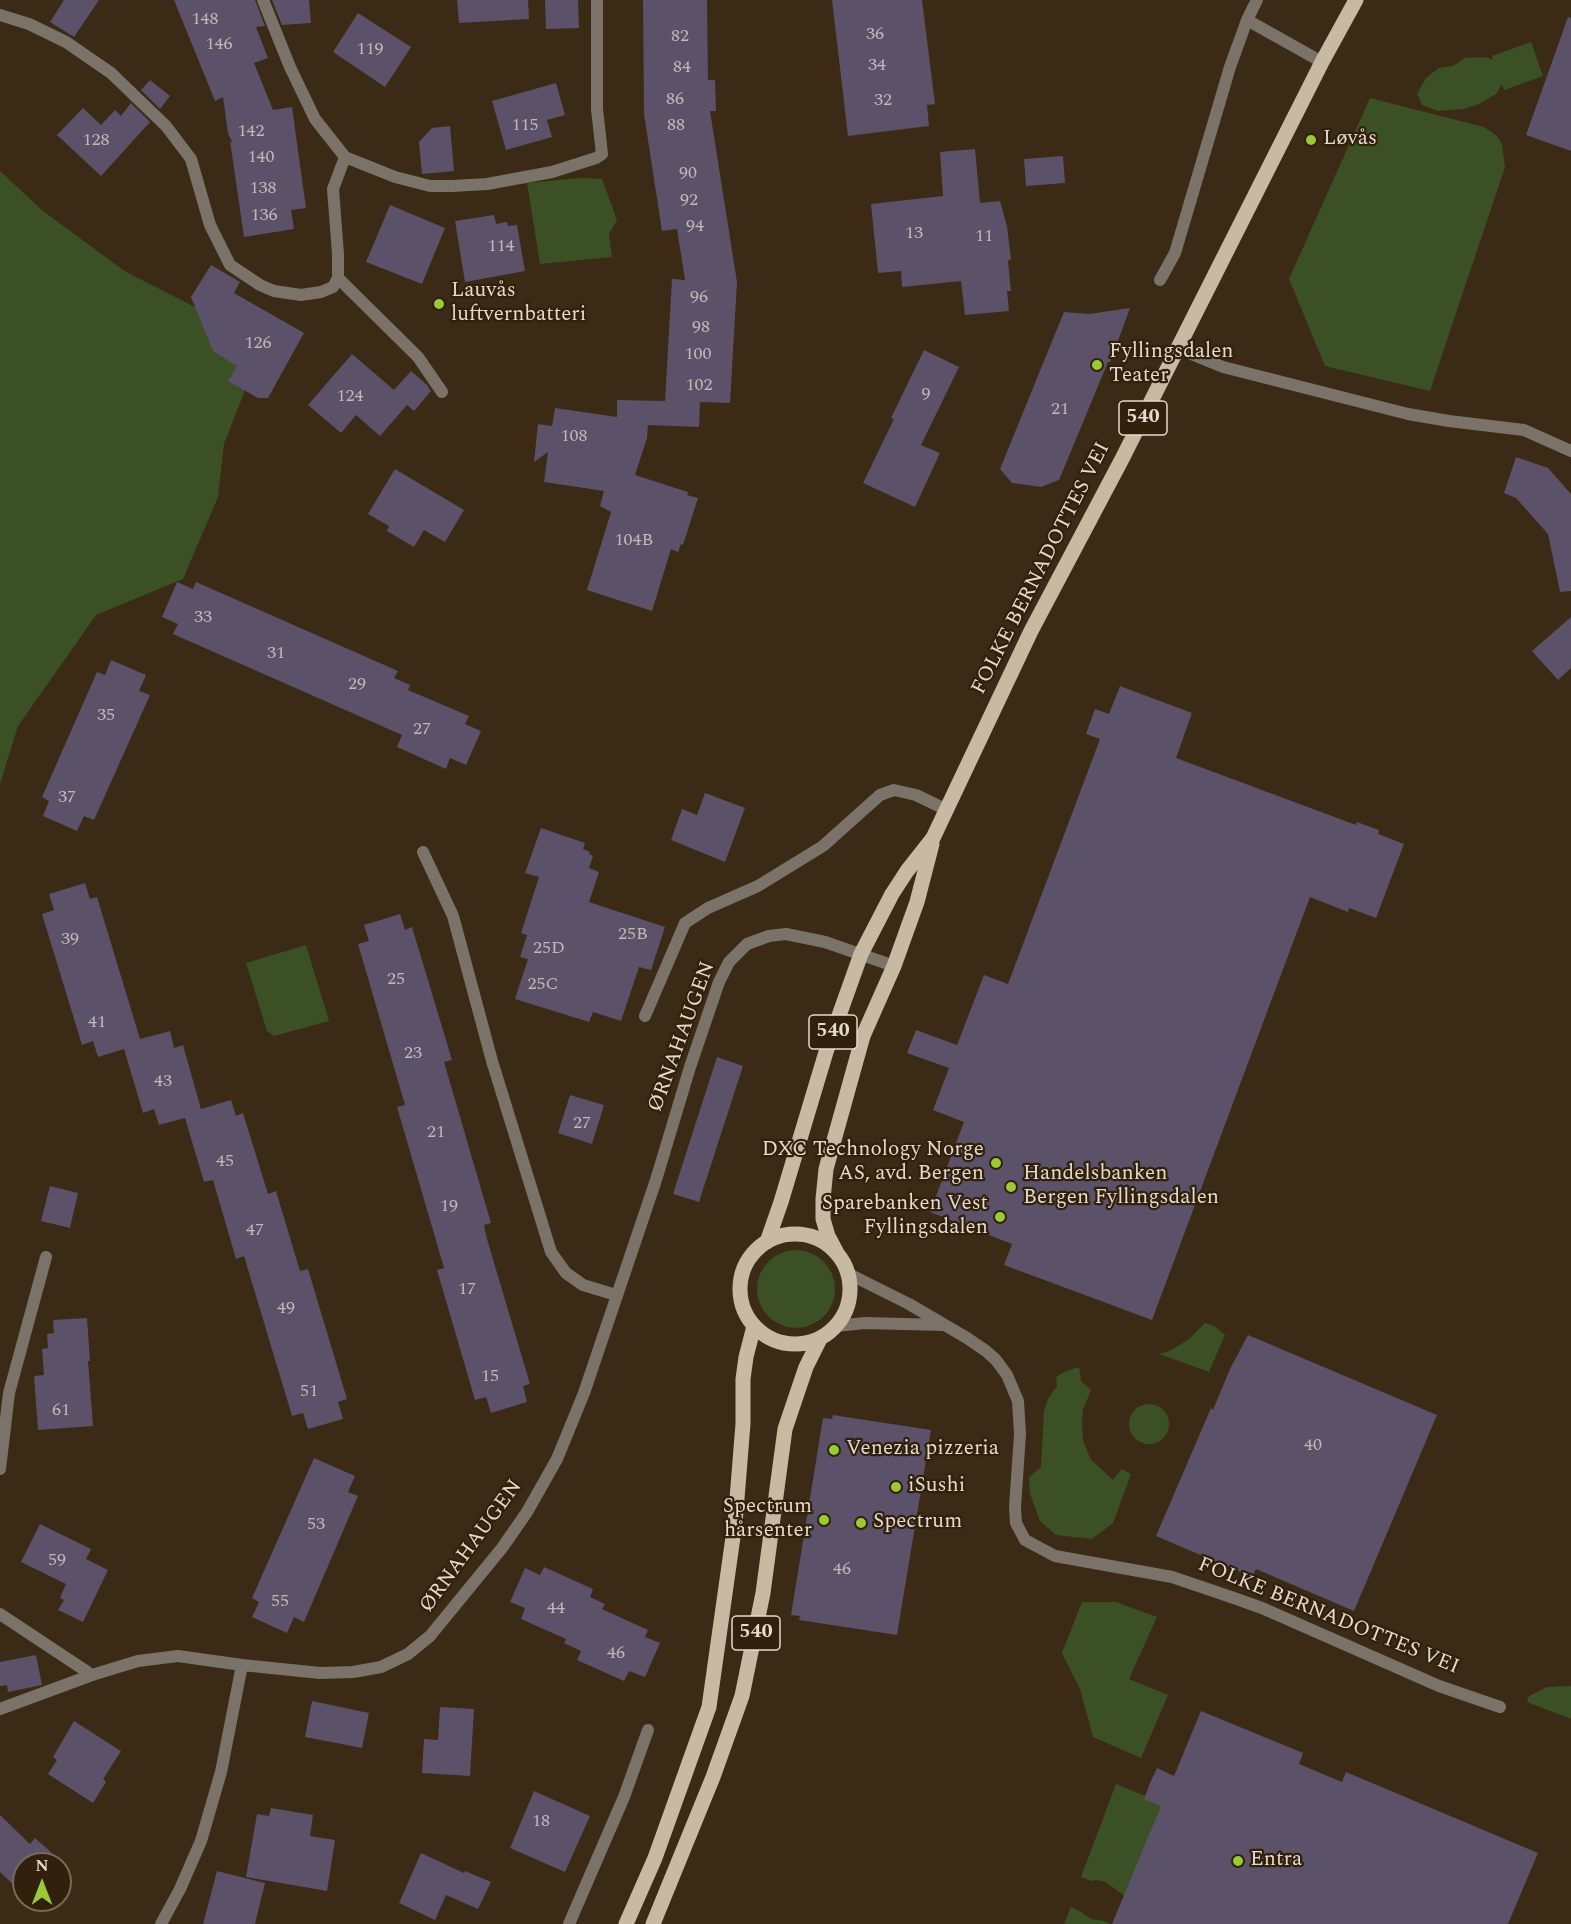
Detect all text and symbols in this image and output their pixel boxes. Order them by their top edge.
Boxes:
house number: 148 [192,9,218,31]
house number: 36 [866,24,884,46]
house number: 82 [671,26,689,48]
house number: 146 [206,34,232,56]
house number: 119 [357,39,383,61]
house number: 34 [868,55,886,77]
house number: 84 [673,57,691,79]
house number: 86 [666,89,684,111]
house number: 32 [874,90,892,112]
house number: 115 [512,115,538,137]
house number: 88 [667,115,685,137]
house number: 142 [238,121,264,143]
place label: Løvås [1323,127,1377,153]
house number: 128 [83,130,109,152]
marker: Løvås [1304,133,1318,147]
house number: 140 [248,147,274,169]
house number: 90 [679,163,697,185]
house number: 138 [250,178,276,200]
house number: 92 [680,190,698,212]
house number: 136 [251,205,277,227]
house number: 94 [686,216,704,238]
house number: 13 [905,223,923,245]
house number: 11 [975,226,993,248]
house number: 114 [488,236,514,258]
place label: Lauvås luftvernbatteri [451,279,586,329]
house number: 96 [690,287,708,309]
marker: Lauvås luftvernbatteri [432,297,446,311]
house number: 98 [692,317,710,339]
house number: 126 [245,333,271,355]
place label: Fyllingsdalen Teater [1109,340,1234,390]
house number: 100 [685,344,711,366]
marker: Fyllingsdalen Teater [1090,358,1104,372]
house number: 102 [686,375,712,397]
house number: 9 [922,384,930,406]
house number: 124 [337,386,363,408]
house number: 21 [1051,399,1069,421]
road number: 540 [1119,401,1167,435]
house number: 108 [561,426,587,448]
street label: FOLKE BERNADOTTES VEI [967,439,1117,699]
house number: 104B [615,530,653,552]
house number: 33 [194,607,212,629]
house number: 31 [267,643,285,665]
house number: 29 [348,674,366,696]
house number: 35 [97,705,115,727]
house number: 27 [413,719,431,741]
house number: 37 [58,787,76,809]
house number: 25B [618,924,648,946]
house number: 39 [61,929,79,951]
house number: 25D [533,938,565,960]
street label: ØRNAHAUGEN [644,958,722,1116]
house number: 25 [387,969,405,991]
house number: 25C [527,974,559,996]
house number: 41 [88,1012,106,1034]
road number: 540 [809,1015,857,1049]
house number: 23 [404,1043,422,1065]
house number: 43 [154,1071,172,1093]
house number: 27 [573,1113,591,1135]
house number: 21 [427,1122,445,1144]
place label: DXC Technology Norge AS, avd. Bergen [762,1138,984,1188]
house number: 45 [216,1151,234,1173]
marker: DXC Technology Norge AS, avd. Bergen [989,1156,1003,1170]
place label: Handelsbanken Bergen Fyllingsdalen [1023,1162,1219,1212]
marker: Handelsbanken Bergen Fyllingsdalen [1004,1180,1018,1194]
place label: Sparebanken Vest Fyllingsdalen [822,1192,988,1242]
house number: 19 [440,1196,458,1218]
marker: Sparebanken Vest Fyllingsdalen [993,1210,1007,1224]
house number: 47 [246,1220,264,1242]
house number: 17 [458,1279,476,1301]
house number: 49 [277,1298,295,1320]
house number: 15 [481,1366,499,1388]
house number: 51 [300,1381,318,1403]
house number: 61 [52,1400,70,1422]
house number: 40 [1304,1435,1322,1457]
place label: Venezia pizzeria [846,1437,999,1463]
marker: Venezia pizzeria [827,1443,841,1457]
place label: iSushi [908,1474,965,1500]
street label: ØRNAHAUGEN [415,1476,529,1618]
marker: iSushi [889,1480,903,1494]
place label: Spectrum hårsenter [723,1495,812,1545]
place label: Spectrum [873,1510,962,1536]
marker: Spectrum hårsenter [817,1513,831,1527]
house number: 53 [307,1514,325,1536]
marker: Spectrum [854,1516,868,1530]
house number: 59 [48,1550,66,1572]
street label: FOLKE BERNADOTTES VEI [1194,1553,1462,1681]
house number: 46 [833,1559,851,1581]
house number: 55 [271,1591,289,1613]
house number: 44 [547,1598,565,1620]
road number: 540 [732,1616,780,1650]
house number: 46 [607,1643,625,1665]
house number: 18 [532,1811,550,1833]
place label: Entra [1250,1848,1302,1874]
north arrow [12,1852,72,1912]
text: N [35,1854,49,1878]
marker: Entra [1231,1854,1245,1868]

